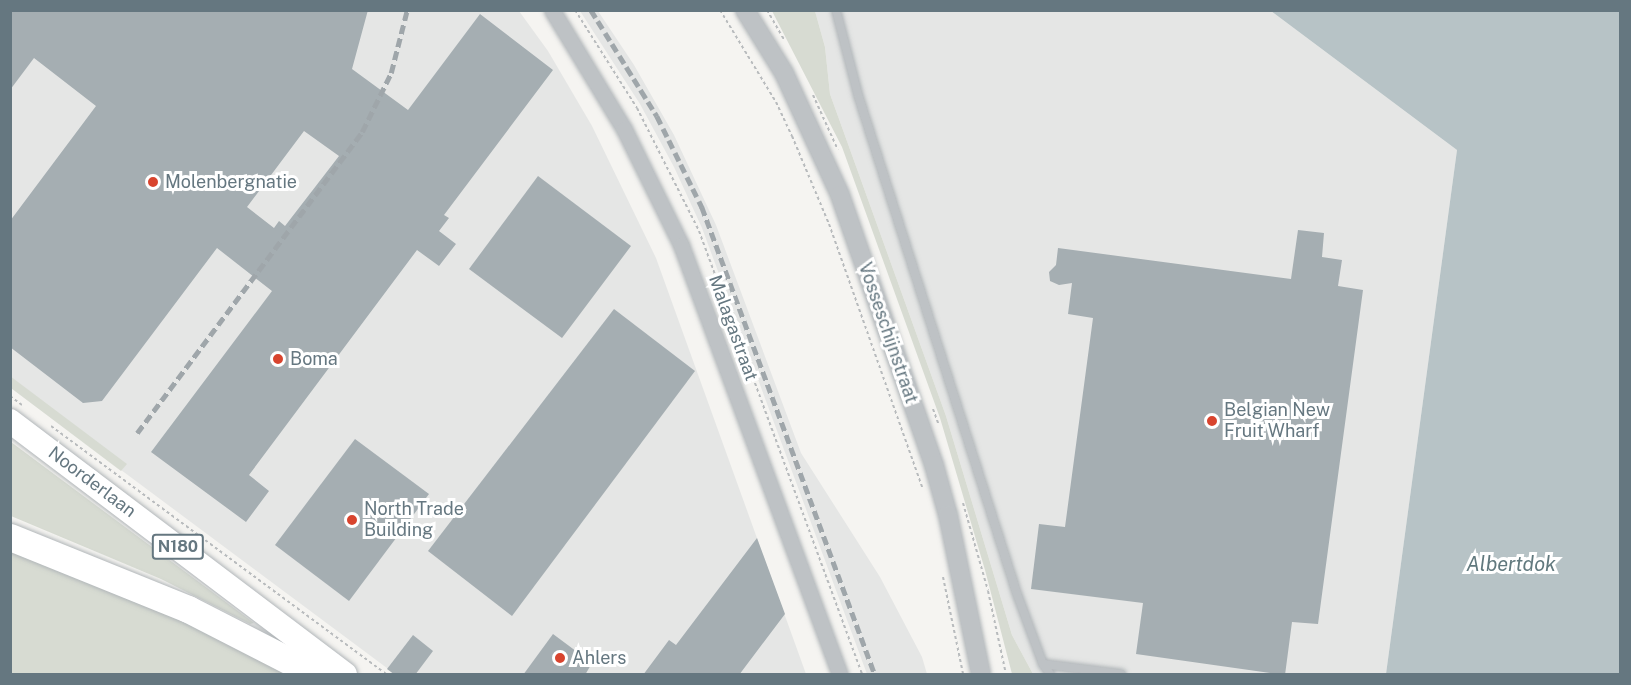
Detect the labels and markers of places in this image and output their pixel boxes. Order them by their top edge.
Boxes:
place label: Molenbergnatie [165,171,297,193]
marker: Molenbergnatie [146,175,160,189]
place label: Boma [290,348,338,370]
marker: Boma [271,352,285,366]
place label: Belgian New Fruit Wharf [1224,400,1330,442]
marker: Belgian New Fruit Wharf [1205,414,1219,428]
place label: North Trade Building [364,499,464,542]
marker: North Trade Building [345,513,359,527]
place label: Ahlers [572,647,626,669]
marker: Ahlers [553,651,567,665]

